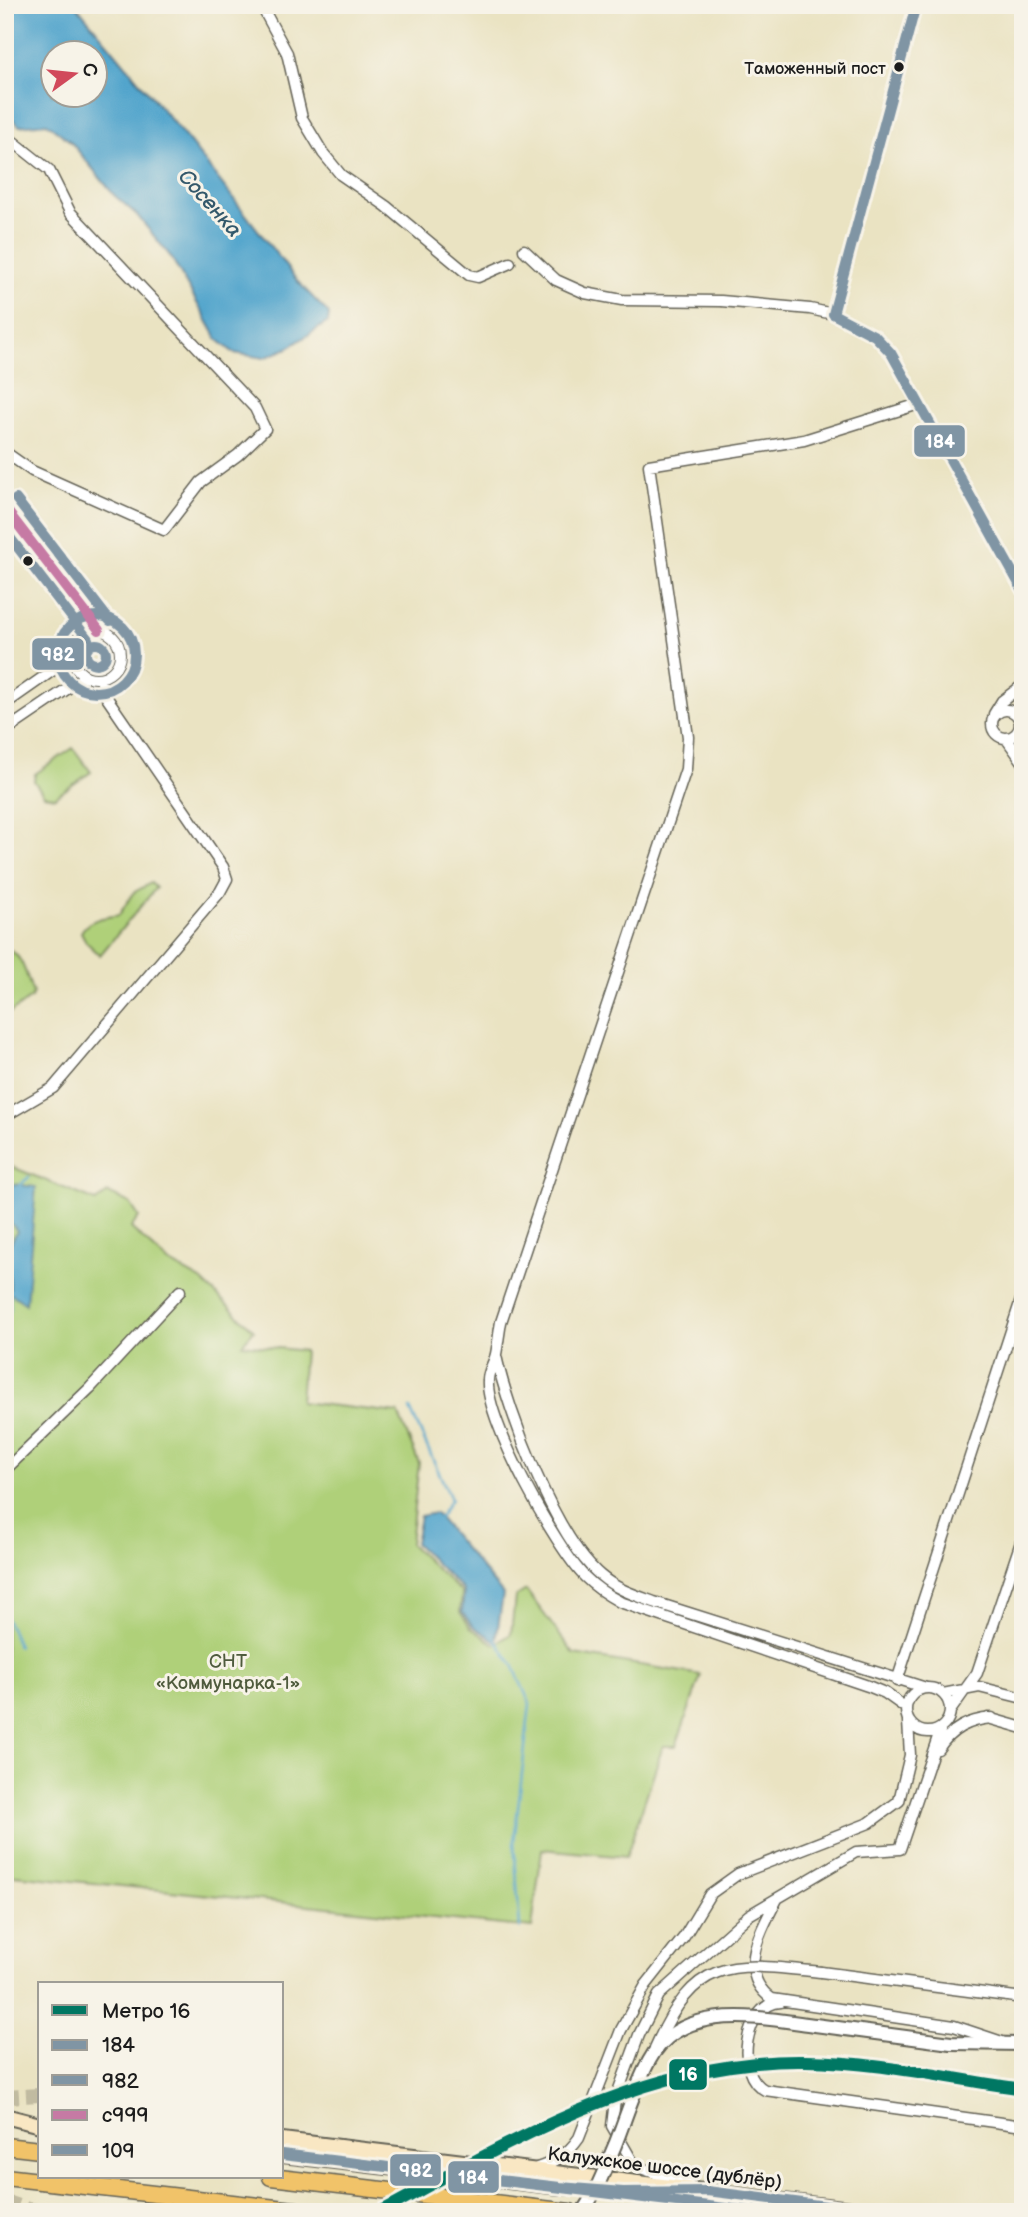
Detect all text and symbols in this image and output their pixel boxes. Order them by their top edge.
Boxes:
north arrow [38,38,108,108]
place label: Таможенный пост [744,59,886,79]
marker: Таможенный пост [892,60,906,74]
text: С [76,61,102,79]
water label: Сосенка [173,164,247,242]
line badge: 184 [913,424,966,458]
text: 184 [925,431,955,454]
unlabelled marker [21,554,35,568]
line badge: 982 [31,637,85,671]
text: 982 [41,644,76,667]
park label: СНТ «Коммунарка-1» [156,1650,300,1695]
legend [38,1982,284,2178]
text: Метро 16 [102,1999,191,2024]
text: 184 [102,2033,135,2058]
line badge: 16 [668,2058,708,2091]
text: 16 [678,2064,698,2087]
text: 982 [102,2069,139,2094]
text: с999 [102,2103,149,2128]
text: 109 [102,2139,135,2164]
street label: Калужское шоссе (дублёр) [546,2143,783,2194]
line badge: 982 [389,2153,442,2187]
text: 982 [399,2160,434,2183]
line badge: 184 [447,2160,500,2194]
text: 184 [458,2167,488,2190]

